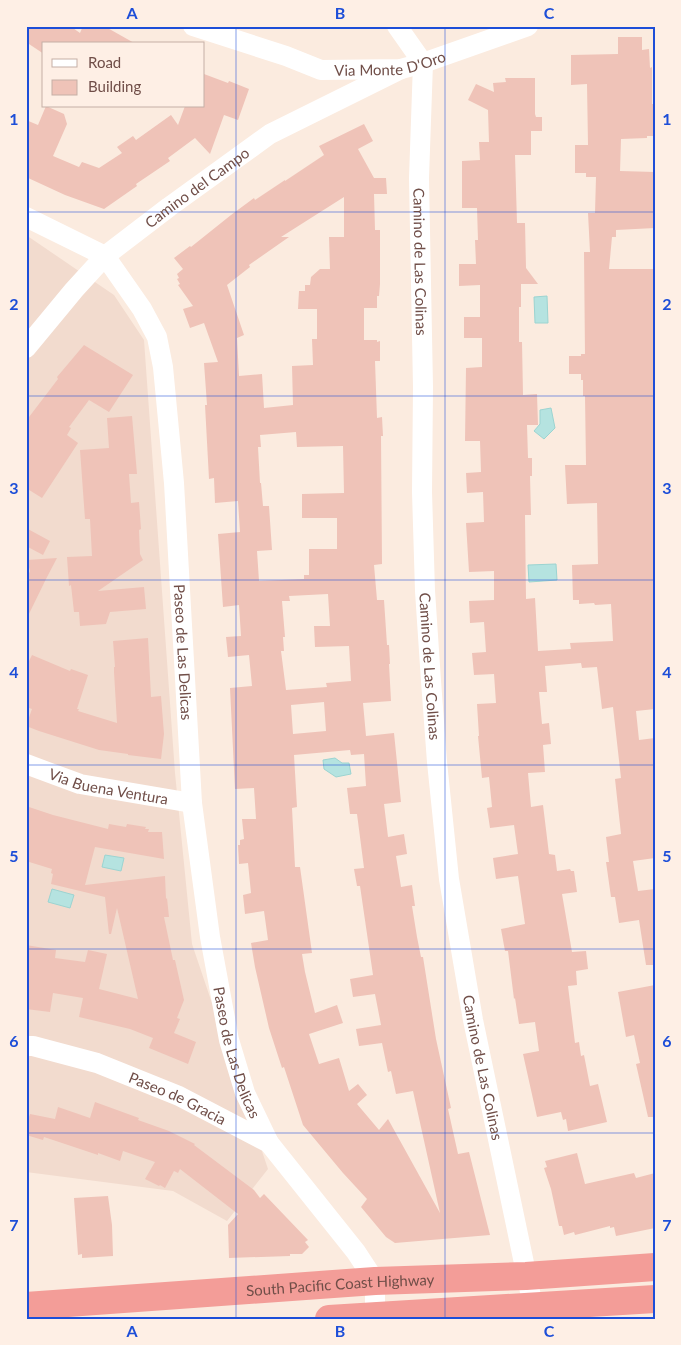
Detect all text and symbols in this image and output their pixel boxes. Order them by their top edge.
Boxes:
text: A [125,3,138,22]
text: B [335,3,345,22]
text: C [544,3,555,22]
legend [42,42,205,108]
street label: Via Monte D'Oro [334,47,448,79]
text: Road [88,53,121,71]
text: Building [88,77,141,95]
text: 1 [9,109,19,128]
text: 1 [662,109,672,128]
street label: Camino del Campo [141,143,252,231]
street label: Camino de Las Colinas [410,188,431,336]
text: 2 [9,294,19,313]
text: 2 [662,294,672,313]
text: 3 [9,478,19,497]
text: 3 [662,478,672,497]
street label: Paseo de Las Delicas [171,584,196,721]
street label: Camino de Las Colinas [416,592,444,741]
text: 4 [9,662,19,681]
text: 4 [662,662,672,681]
street label: Via Buena Ventura [46,764,170,808]
text: 5 [9,846,19,865]
text: 5 [662,846,672,865]
street label: Paseo de Las Delicas [210,985,265,1121]
street label: Camino de Las Colinas [460,994,507,1142]
text: 6 [9,1031,19,1050]
text: 6 [662,1031,672,1050]
street label: Paseo de Gracia [126,1068,229,1128]
text: 7 [9,1215,19,1234]
text: 7 [662,1215,672,1234]
street label: South Pacific Coast Highway [245,1270,435,1299]
text: A [125,1321,138,1340]
text: B [335,1321,345,1340]
text: C [544,1321,555,1340]

